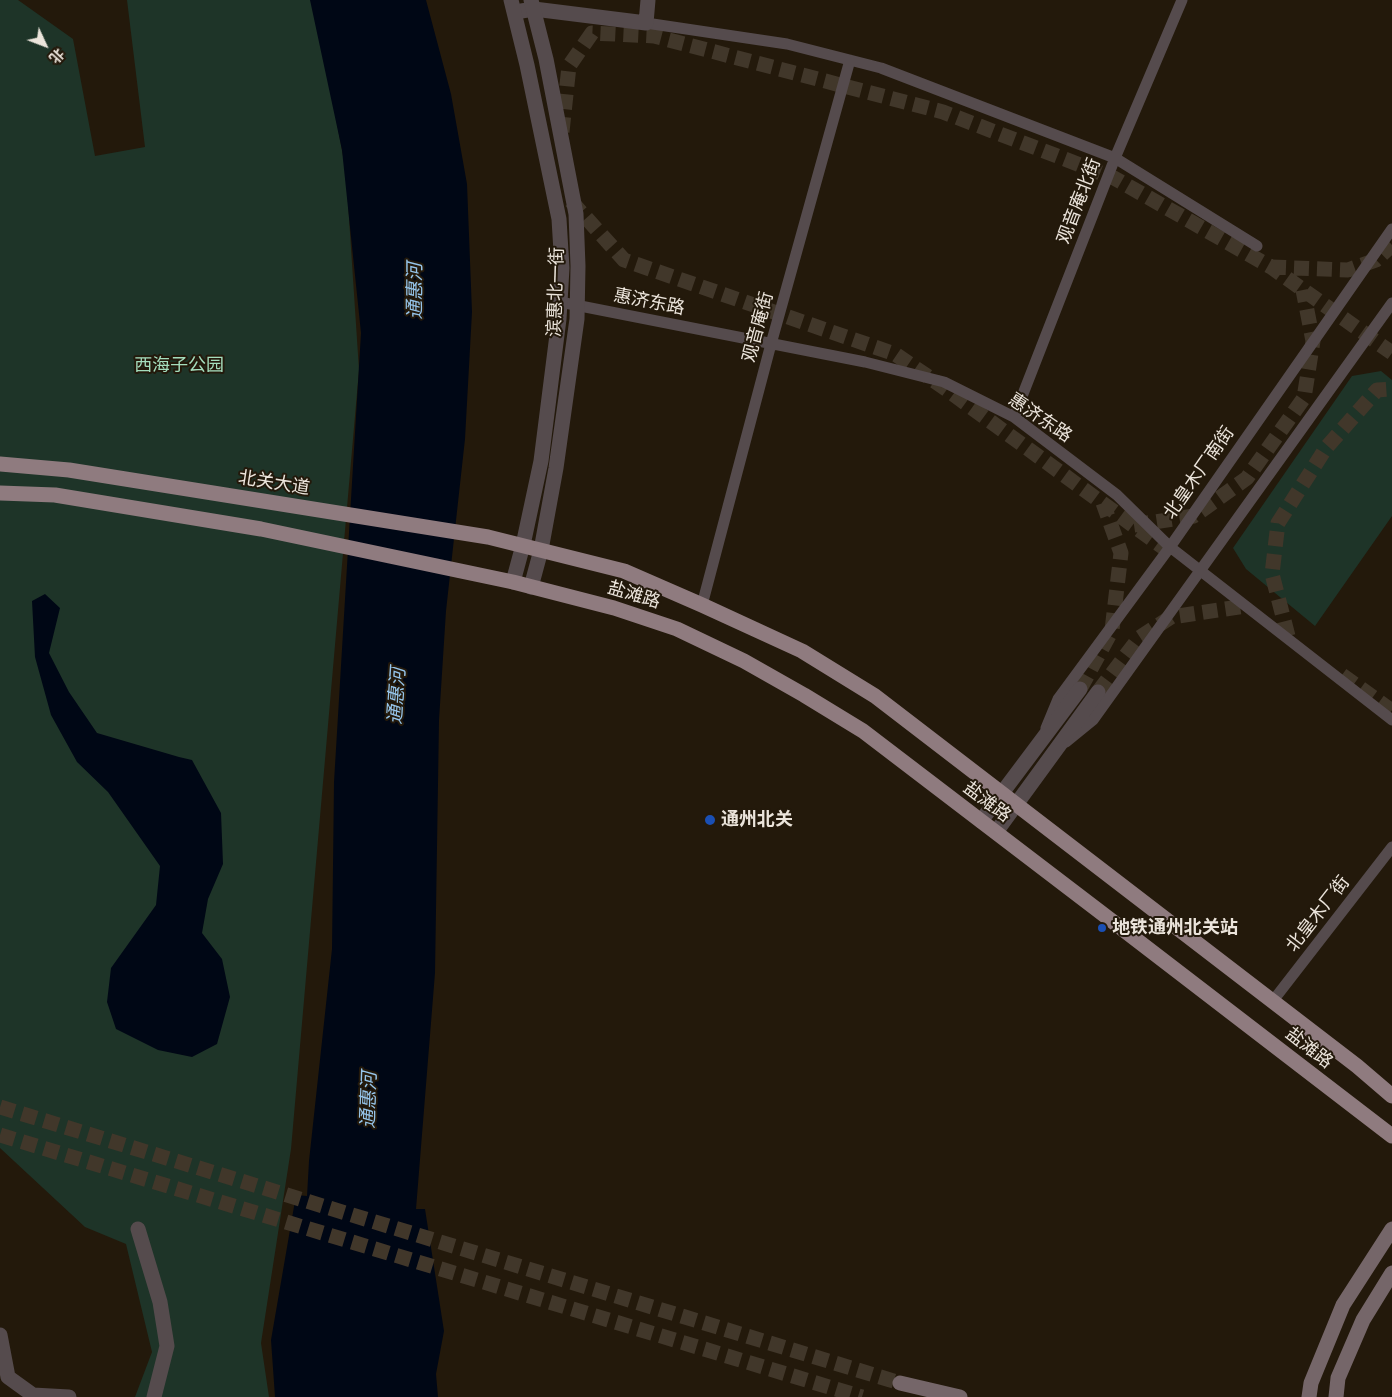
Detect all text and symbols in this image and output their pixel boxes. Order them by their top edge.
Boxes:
north arrow [20,20,70,70]
text: 北 [46,45,66,65]
street label: 观音庵北街 [1053,155,1105,247]
street label: 滨惠北一街 [544,247,568,337]
water label: 通惠河 [404,263,426,319]
street label: 惠济东路 [612,285,686,319]
street label: 观音庵街 [738,289,778,365]
park label: 西海子公园 [134,355,224,377]
street label: 惠济东路 [1004,389,1076,447]
street label: 北皇木厂南街 [1159,423,1239,523]
street label: 北关大道 [237,467,311,499]
street label: 盐滩路 [605,577,663,613]
water label: 通惠河 [384,667,410,725]
street label: 盐滩路 [959,777,1015,827]
place label: 通州北关 [721,809,793,831]
marker: 通州北关 [703,813,717,827]
street label: 北皇木厂街 [1282,872,1354,956]
place label: 地铁通州北关站 [1112,917,1238,939]
marker: 地铁通州北关站 [1096,922,1108,934]
street label: 盐滩路 [1281,1023,1337,1073]
water label: 通惠河 [357,1071,381,1129]

